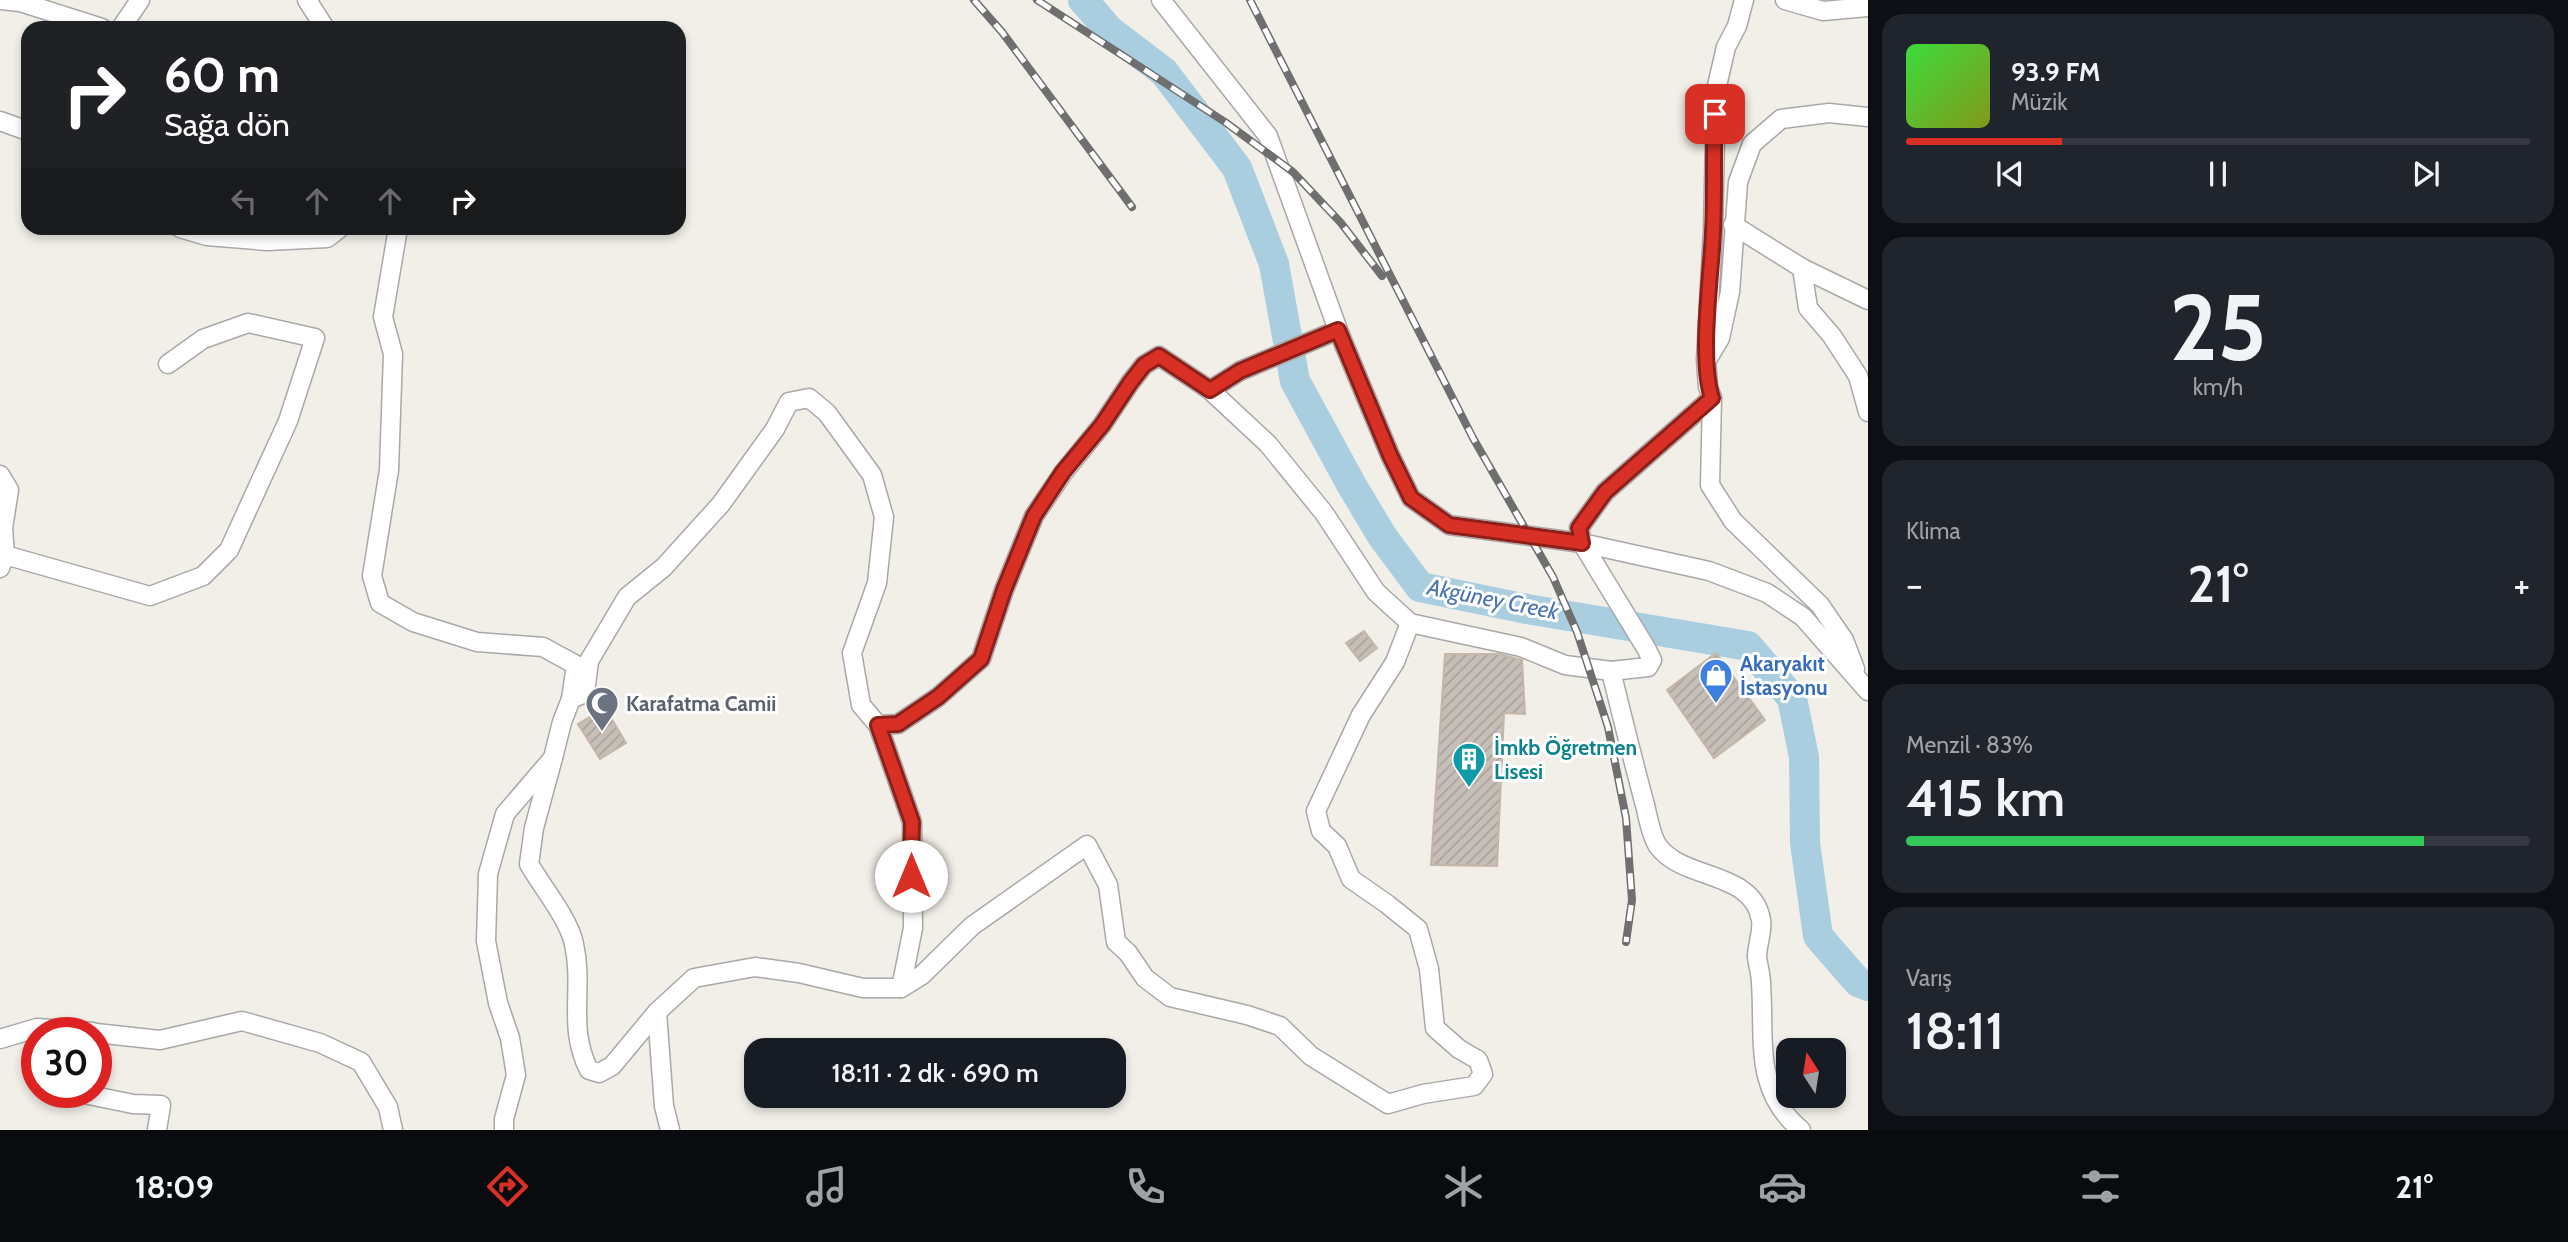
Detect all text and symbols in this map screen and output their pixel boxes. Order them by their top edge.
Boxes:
text: 60 m [164,45,280,104]
icon: right [49,49,140,140]
text: 93.9 FM [2011,56,2100,88]
pin [1685,84,1745,144]
text: Müzik [2011,88,2067,116]
icon: arrive [1696,95,1734,133]
text: Sağa dön [164,105,290,144]
icon: previous [1991,155,2029,193]
icon: pause [2199,155,2237,193]
icon: next [2407,155,2445,193]
icon: left [225,182,263,220]
icon: ahead [298,182,336,220]
icon: ahead [371,182,409,220]
icon: right [444,182,482,220]
text: 25 [2169,272,2267,383]
text: km/h [2193,373,2243,401]
text: Klima [1906,517,1961,545]
text: 21° [2188,552,2248,615]
text: − [1906,561,1923,608]
text: + [2513,561,2530,608]
water label: Akgüney Creek [1424,572,1562,626]
place label: Akaryakıt İstasyonu [1740,651,1828,700]
shop icon: Akaryakıt İstasyonu [1697,656,1735,705]
mosque icon: Karafatma Camii [583,684,621,733]
place label: Karafatma Camii [626,691,776,716]
text: Menzil · 83% [1906,731,2033,759]
place label: İmkb Öğretmen Lisesi [1494,735,1637,784]
building icon: İmkb Öğretmen Lisesi [1450,740,1488,789]
text: 415 km [1906,766,2065,829]
position arrow [874,839,948,913]
text: Varış [1906,964,1952,992]
text: 18:11 [1906,999,2004,1062]
speed limit sign: 30 [21,1017,112,1108]
north arrow [1776,1038,1846,1108]
map controls [1776,1038,1846,1108]
text: 18:11 · 2 dk · 690 m [831,1057,1039,1089]
icon: directions [483,1162,532,1211]
icon: music [802,1162,851,1211]
icon: phone [1121,1162,1170,1211]
icon: climate [1439,1162,1488,1211]
icon: car [1758,1162,1807,1211]
icon: filters [2076,1162,2125,1211]
text: 18:09 [135,1167,214,1206]
text: 21° [2395,1167,2433,1206]

